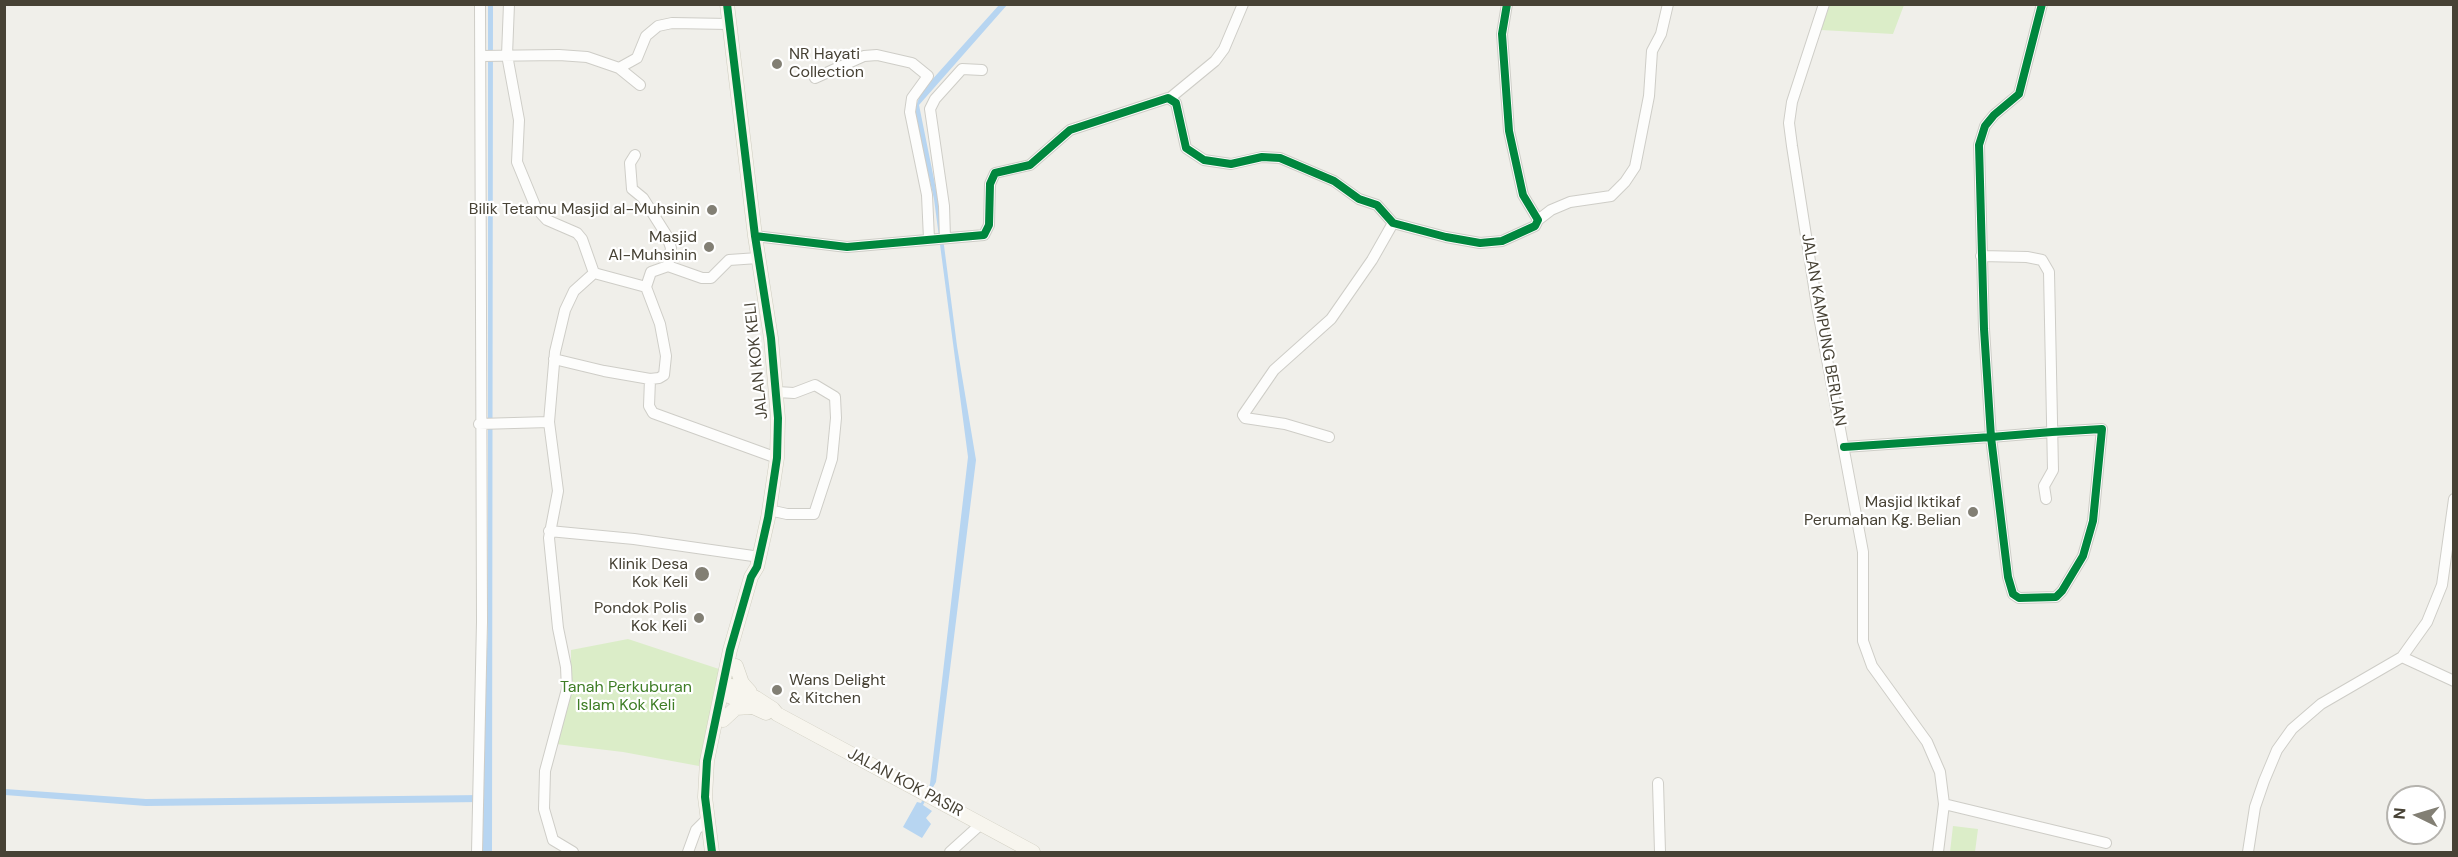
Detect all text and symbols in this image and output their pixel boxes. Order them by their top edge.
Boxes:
place label: NR Hayati Collection [789,45,864,83]
marker: NR Hayati Collection [770,57,784,71]
place label: Bilik Tetamu Masjid al-Muhsinin [469,200,700,220]
marker: Bilik Tetamu Masjid al-Muhsinin [705,203,719,217]
place label: Masjid Al-Muhsinin [608,228,697,266]
street label: JALAN KAMPUNG BERLIAN [1797,232,1849,428]
marker: Masjid Al-Muhsinin [702,240,716,254]
street label: JALAN KOK KELI [741,301,773,421]
place label: Masjid Iktikaf Perumahan Kg. Belian [1804,493,1961,531]
marker: Masjid Iktikaf Perumahan Kg. Belian [1966,505,1980,519]
place label: Klinik Desa Kok Keli [609,555,688,593]
marker: Klinik Desa Kok Keli [693,565,711,583]
place label: Pondok Polis Kok Keli [594,599,687,637]
marker: Pondok Polis Kok Keli [692,611,706,625]
place label: Wans Delight & Kitchen [789,671,886,709]
park label: Tanah Perkuburan Islam Kok Keli [560,678,692,716]
marker: Wans Delight & Kitchen [770,683,784,697]
street label: JALAN KOK PASIR [844,744,966,822]
north arrow [2386,785,2446,845]
text: N [2389,807,2411,820]

